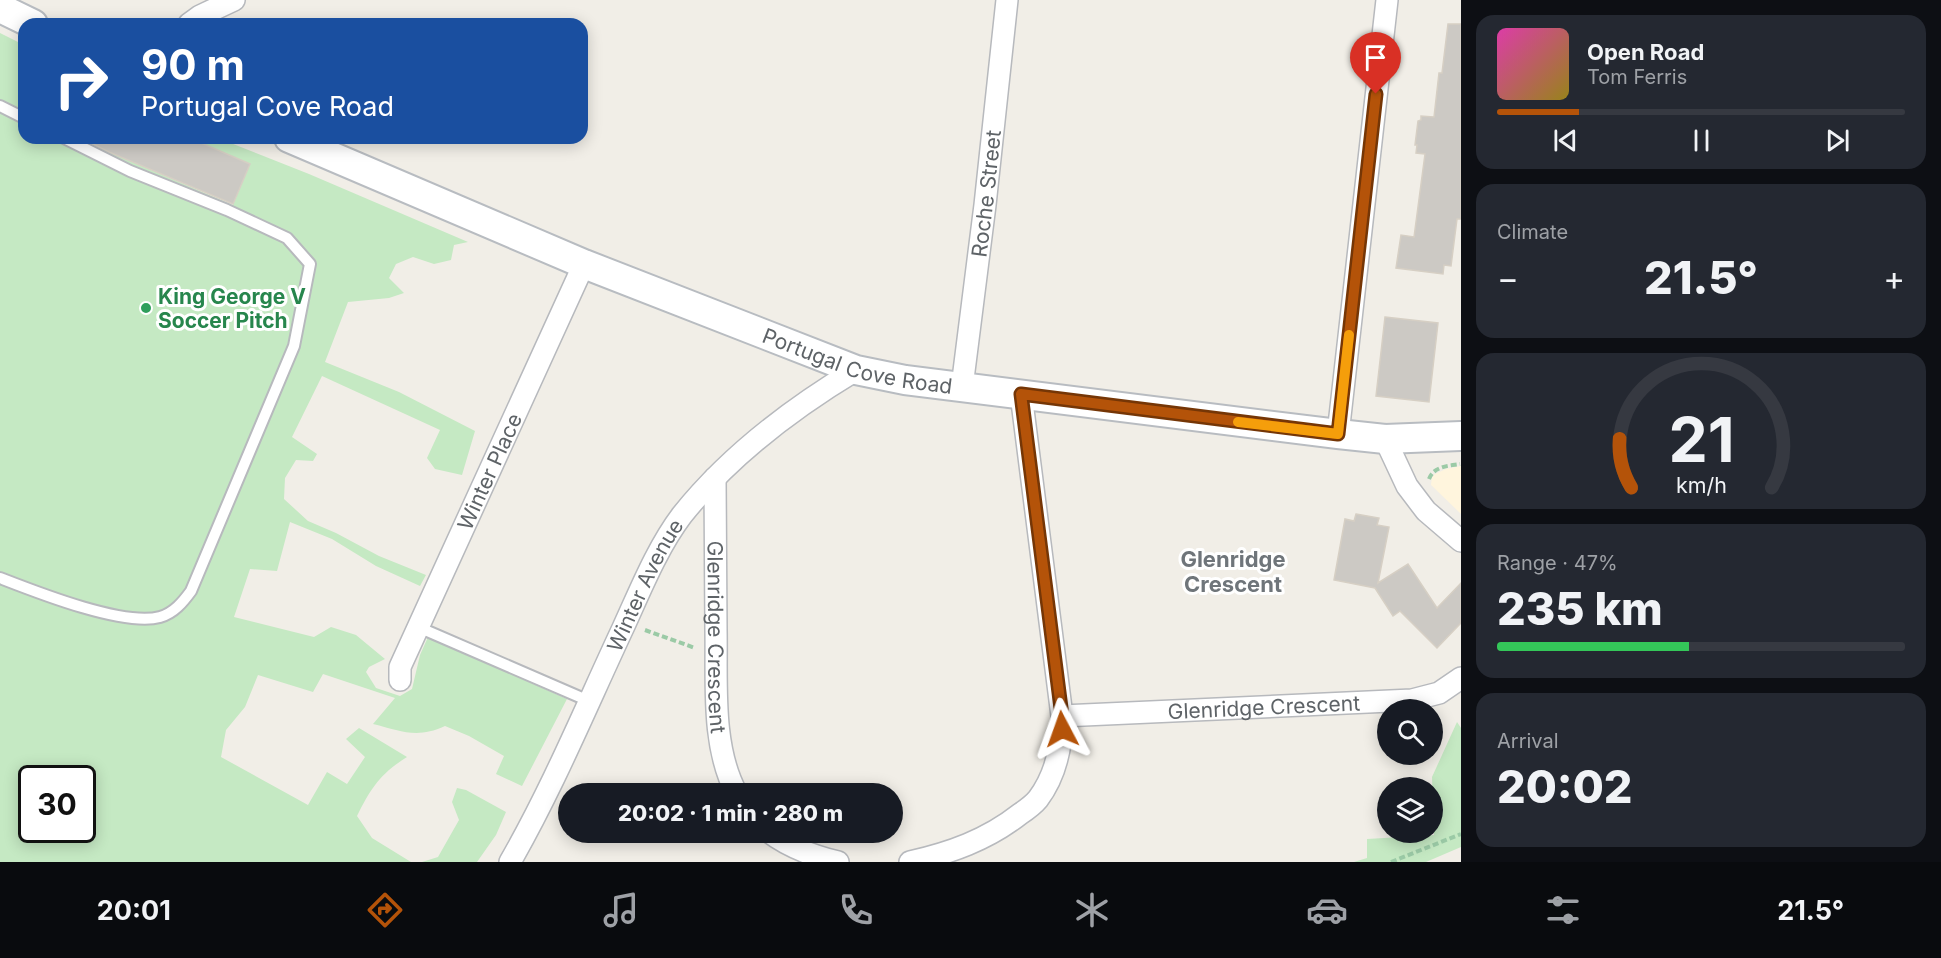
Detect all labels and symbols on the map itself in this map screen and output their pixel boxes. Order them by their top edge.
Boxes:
pin [1350,32,1401,94]
street label: Roche Street [966,129,1005,258]
place label: King George V Soccer Pitch [158,284,306,333]
marker: King George V Soccer Pitch [139,301,153,315]
street label: Portugal Cove Road [759,322,954,398]
street label: Winter Place [452,409,527,534]
street label: Winter Avenue [601,514,688,655]
street label: Glenridge Crescent [703,541,731,735]
district label: Glenridge Crescent [1180,546,1286,597]
street label: Glenridge Crescent [1167,690,1361,724]
position arrow [1030,697,1094,761]
speed limit sign: 30 [18,765,96,843]

